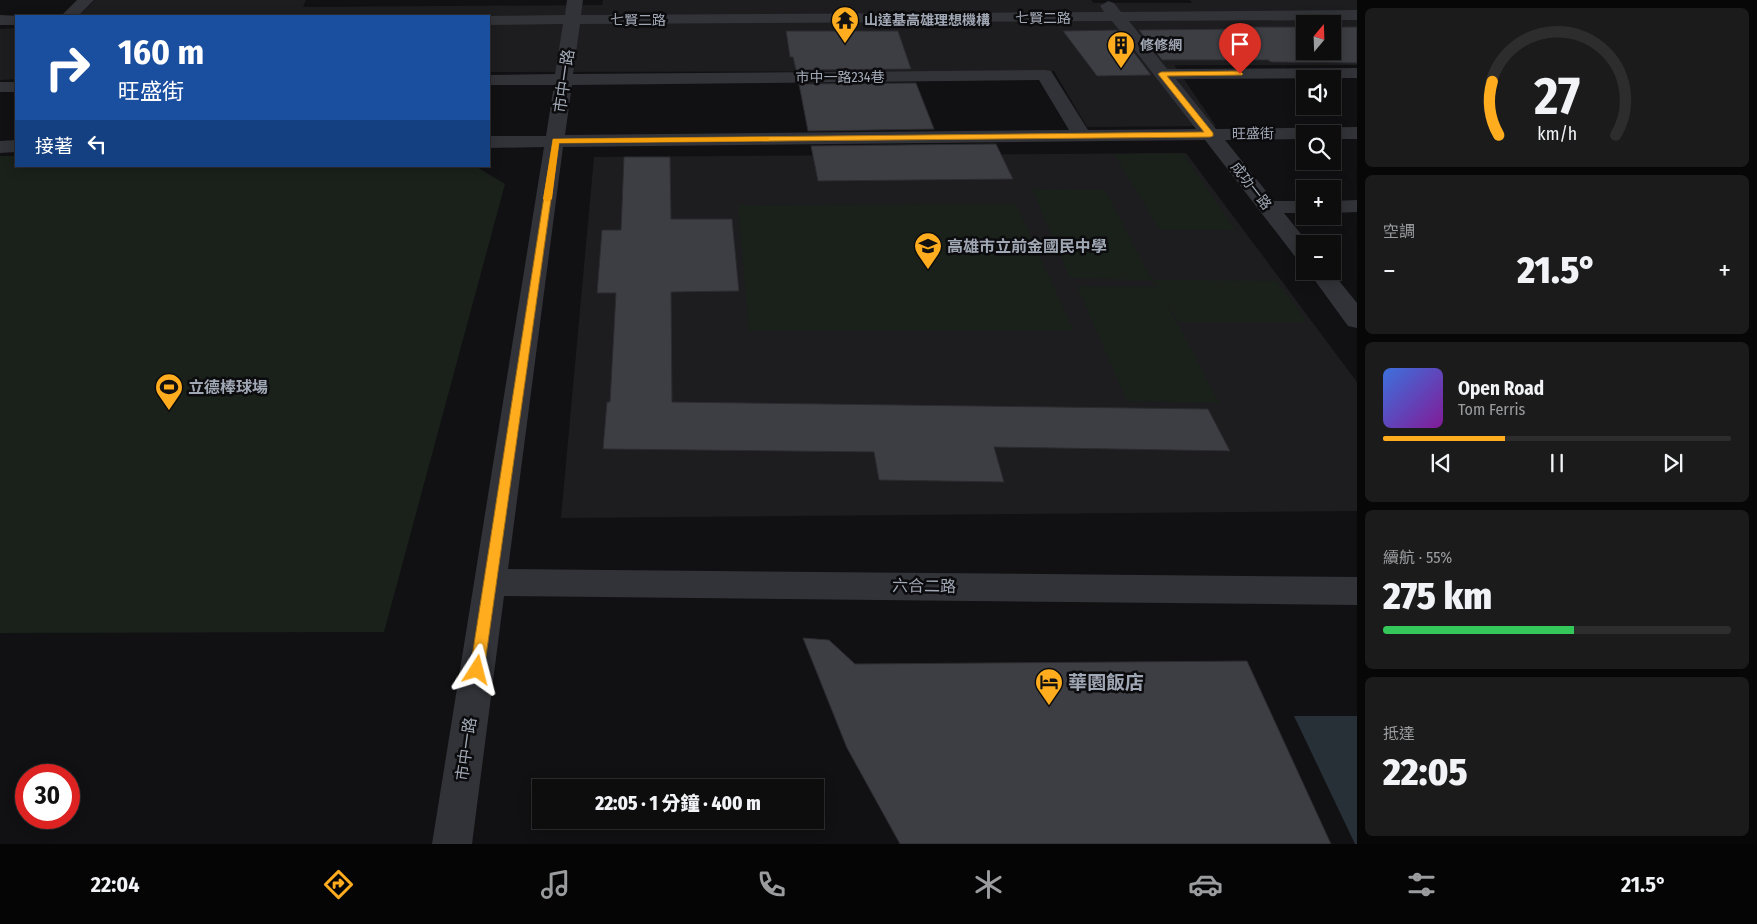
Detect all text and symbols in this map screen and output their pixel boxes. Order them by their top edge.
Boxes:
temple icon: 山達基高雄理想機構 [830,5,860,44]
street label: 七賢二路 [1015,10,1071,27]
street label: 七賢二路 [610,12,666,29]
place label: 山達基高雄理想機構 [864,12,990,29]
north arrow [1296,15,1341,60]
map controls [1296,15,1341,280]
pin [1219,23,1261,74]
building icon: 修修網 [1106,30,1136,69]
icon: arrive [1226,30,1254,58]
text: 160 m [118,31,204,73]
icon: right [35,35,100,100]
place label: 修修網 [1140,37,1182,54]
street label: 市中一路 [550,48,578,114]
text: 27 [1533,65,1580,128]
street label: 市中一路234巷 [795,69,885,86]
button: sound [1296,70,1341,115]
text: 旺盛街 [118,78,184,105]
text: km/h [1537,123,1577,145]
street label: 旺盛街 [1232,125,1274,143]
button: search [1296,125,1341,170]
icon: left [83,130,111,158]
text: 接著 [35,135,73,158]
street label: 成功一路 [1227,159,1275,213]
button: + [1296,180,1341,225]
text: 空調 [1383,222,1415,241]
school or university icon: 高雄市立前金國民中學 [913,231,943,270]
button: − [1296,235,1341,280]
place label: 高雄市立前金國民中學 [947,237,1107,256]
text: 21.5° [1517,247,1597,293]
text: − [1383,254,1396,287]
text: + [1718,254,1731,287]
sports icon: 立德棒球場 [154,372,184,411]
text: Open Road [1458,377,1544,400]
place label: 立德棒球場 [188,378,268,397]
text: Tom Ferris [1458,400,1525,419]
icon: previous [1427,449,1455,477]
icon: pause [1543,449,1571,477]
icon: next [1659,449,1687,477]
text: 續航 · 55% [1383,548,1452,567]
text: 275 km [1383,573,1492,619]
street label: 六合二路 [892,576,956,596]
position arrow [450,643,502,695]
hotel icon: 華園飯店 [1034,667,1064,706]
place label: 華園飯店 [1068,671,1144,694]
street label: 市中一路 [452,716,480,782]
text: 抵達 [1383,724,1415,743]
text: 22:05 [1383,749,1468,795]
speed limit sign: 30 [15,764,80,829]
text: 22:05 · 1 分鐘 · 400 m [595,792,761,815]
icon: directions [321,867,356,902]
icon: music [538,867,573,902]
icon: phone [754,867,789,902]
icon: climate [971,867,1006,902]
icon: car [1188,867,1223,902]
icon: filters [1404,867,1439,902]
text: 22:04 [91,871,140,898]
text: 21.5° [1621,871,1666,898]

